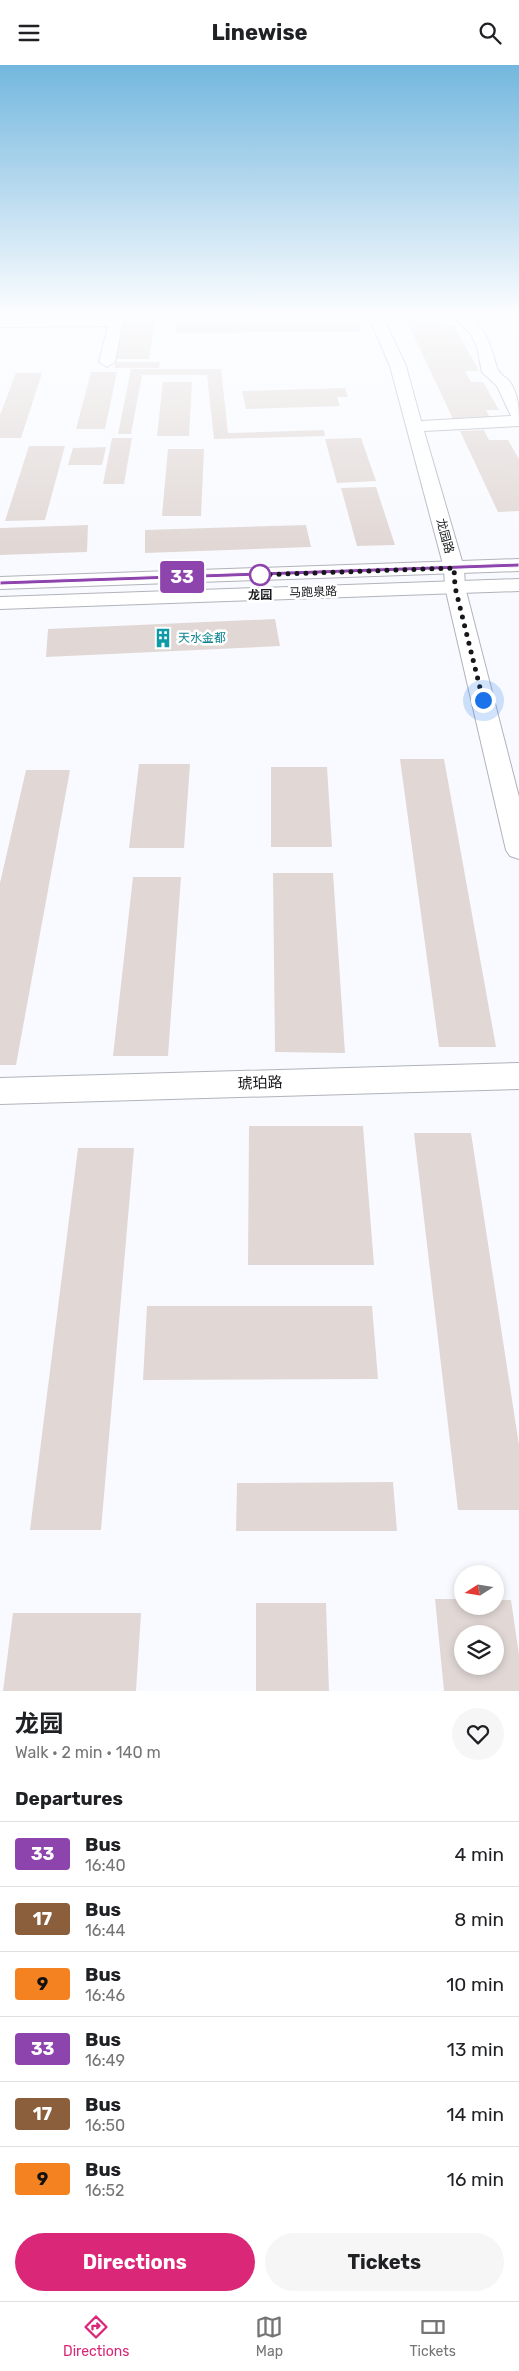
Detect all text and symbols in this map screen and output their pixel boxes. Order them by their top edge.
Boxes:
icon: menu [15,19,43,47]
text: Linewise [211,19,308,46]
icon: search [476,19,504,47]
street label: 龙园路 [434,517,456,555]
line badge: 33 [160,561,204,593]
marker: 龙园 [249,564,271,586]
text: 33 [170,566,194,588]
street label: 马跑泉路 [289,584,337,600]
place label: 龙园 [248,588,272,602]
building icon: 天水金都 [152,627,174,649]
place label: 天水金都 [178,631,226,645]
your location [471,688,496,713]
street label: 琥珀路 [237,1073,283,1093]
north arrow [454,1565,504,1615]
map controls [454,1565,504,1675]
button: layers [454,1625,504,1675]
button: heart [452,1708,504,1760]
text: 龙园 [15,1710,63,1738]
text: Walk · 2 min · 140 m [15,1743,161,1762]
text: Departures [15,1787,123,1810]
text: Bus [85,1833,121,1856]
text: 33 [31,1843,54,1865]
text: 4 min [455,1843,504,1866]
text: 16:40 [85,1856,126,1875]
text: Bus [85,1898,121,1921]
text: 17 [33,1908,52,1930]
text: 8 min [454,1908,504,1931]
text: 16:44 [85,1921,125,1940]
text: Bus [85,1963,121,1986]
text: 9 [37,1973,48,1995]
text: 10 min [446,1973,504,1996]
text: 16:46 [85,1986,125,2005]
text: Bus [85,2028,121,2051]
text: 33 [31,2038,54,2060]
text: 13 min [447,2038,504,2061]
text: 16:49 [85,2051,125,2070]
text: Bus [85,2093,121,2116]
text: 17 [33,2103,52,2125]
text: 14 min [446,2103,504,2126]
text: 16:50 [85,2116,125,2135]
text: Bus [85,2158,121,2181]
text: 9 [37,2168,48,2190]
text: 16 min [447,2168,504,2191]
text: 16:52 [85,2181,125,2200]
button: Directions [15,2233,255,2291]
button: Tickets [265,2233,504,2291]
tab: Directions [63,2313,129,2360]
tab: Map [255,2313,283,2360]
tab: Tickets [409,2313,456,2360]

